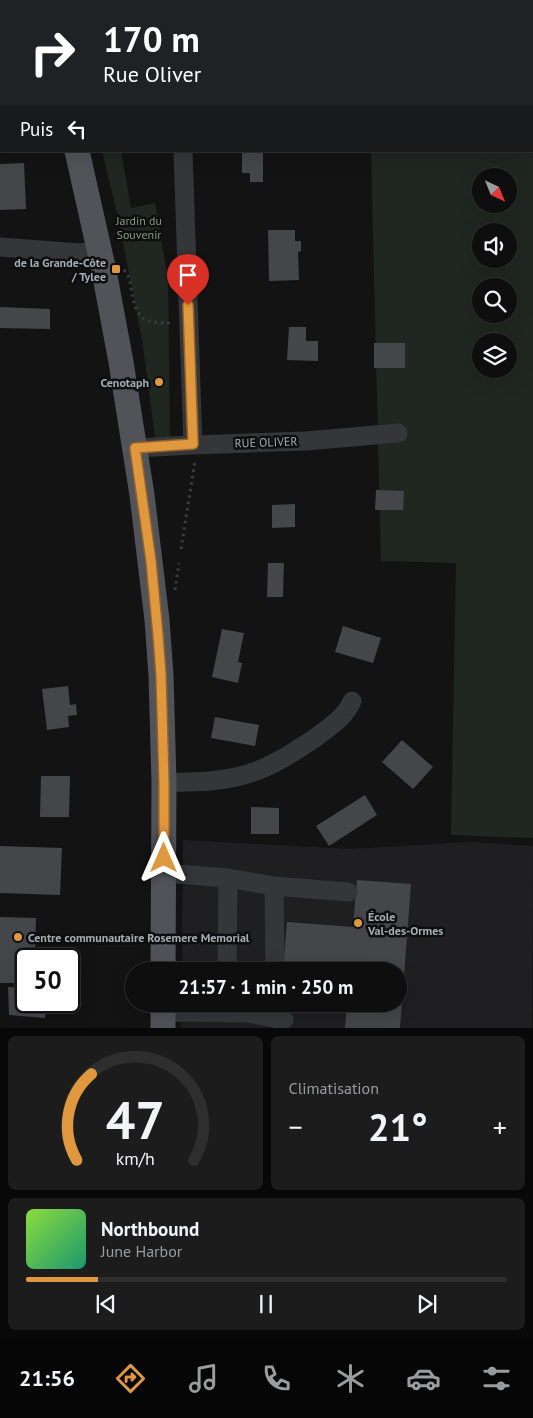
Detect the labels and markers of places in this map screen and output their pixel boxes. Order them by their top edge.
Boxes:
pin [167,254,209,305]
place label: de la Grande-Côte / Tylee [14,255,106,284]
marker: de la Grande-Côte / Tylee [110,263,122,275]
place label: Cenotaph [100,375,149,390]
marker: Cenotaph [153,376,165,388]
place label: École Val-des-Ormes [367,909,443,938]
marker: École Val-des-Ormes [352,917,364,929]
place label: Centre communautaire Rosemere Memorial [28,930,250,945]
marker: Centre communautaire Rosemere Memorial [12,931,24,943]

